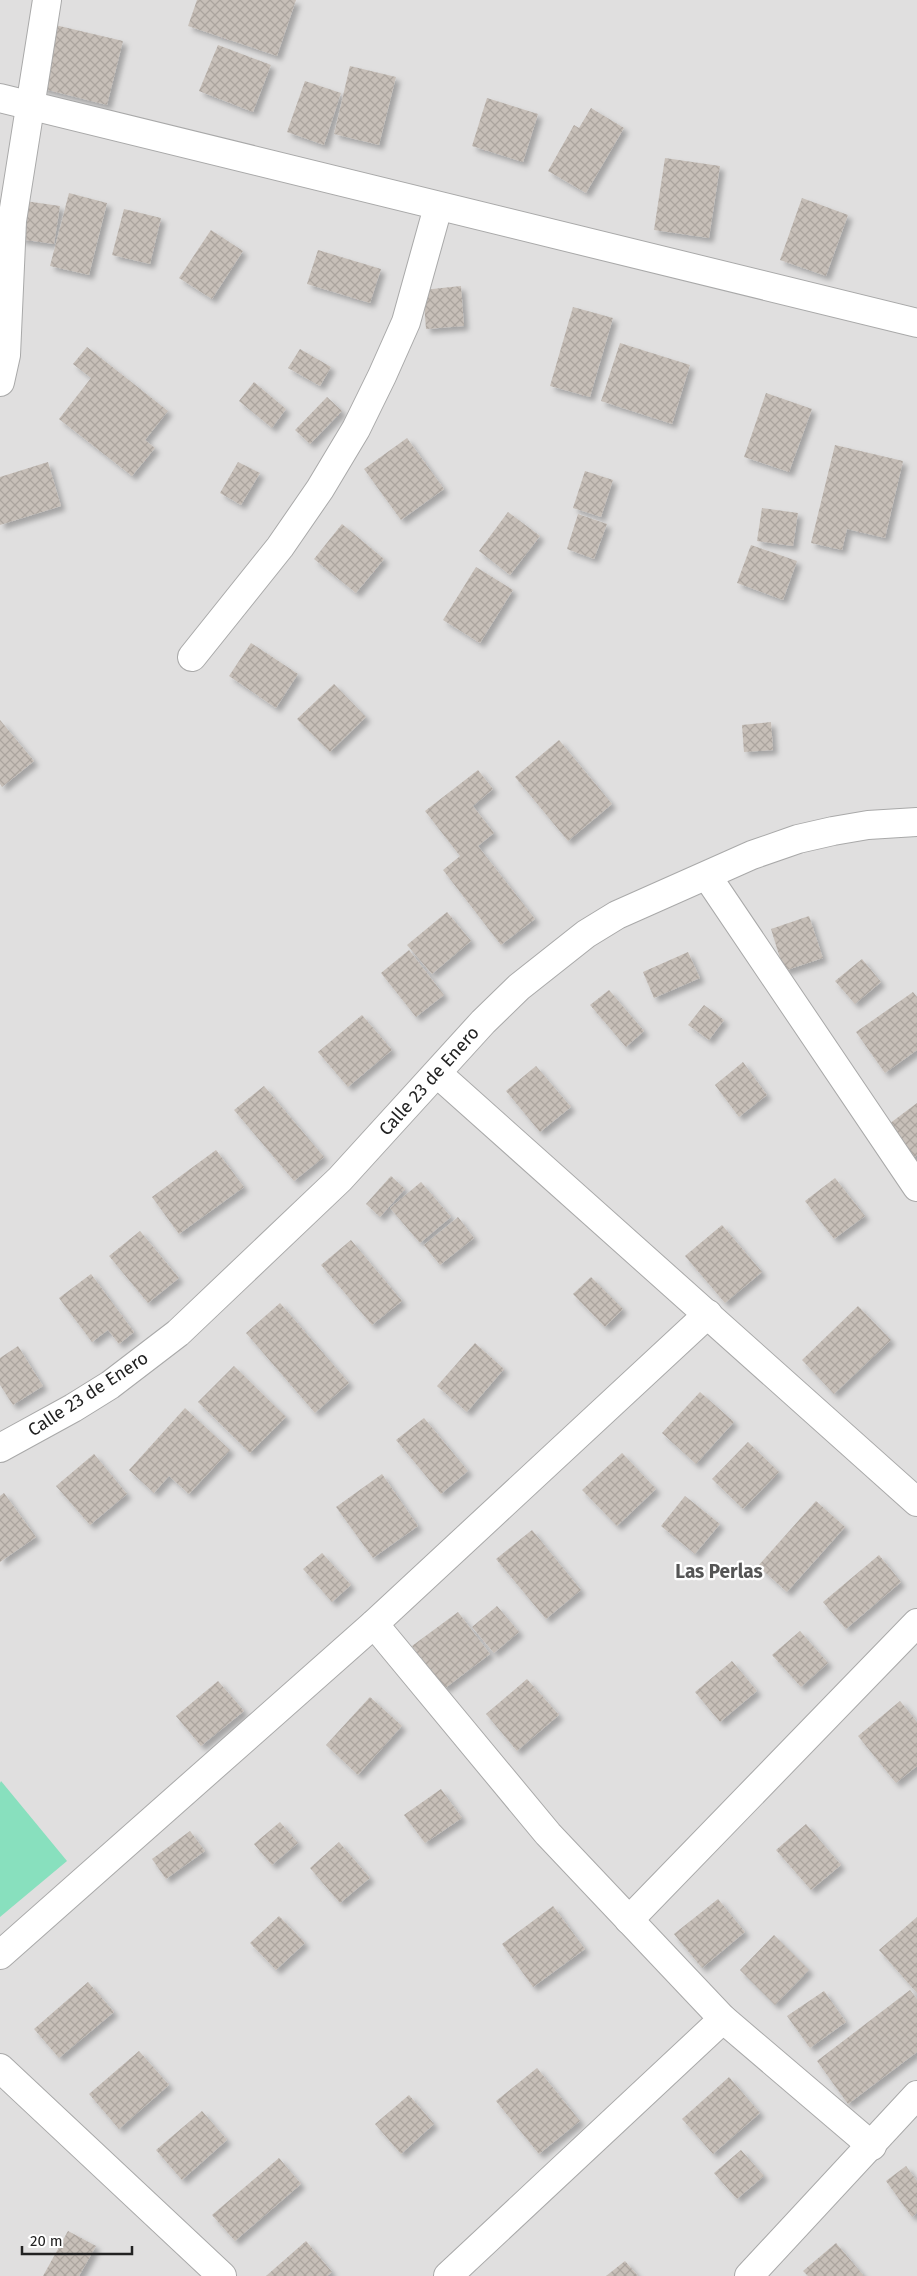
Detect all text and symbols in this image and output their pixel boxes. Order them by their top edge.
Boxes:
street label: Calle 23 de Enero [374,1022,484,1140]
street label: Calle 23 de Enero [24,1347,152,1441]
district label: Las Perlas [675,1560,763,1583]
scale bar [22,2224,132,2256]
text: 20 m [30,2232,63,2250]

